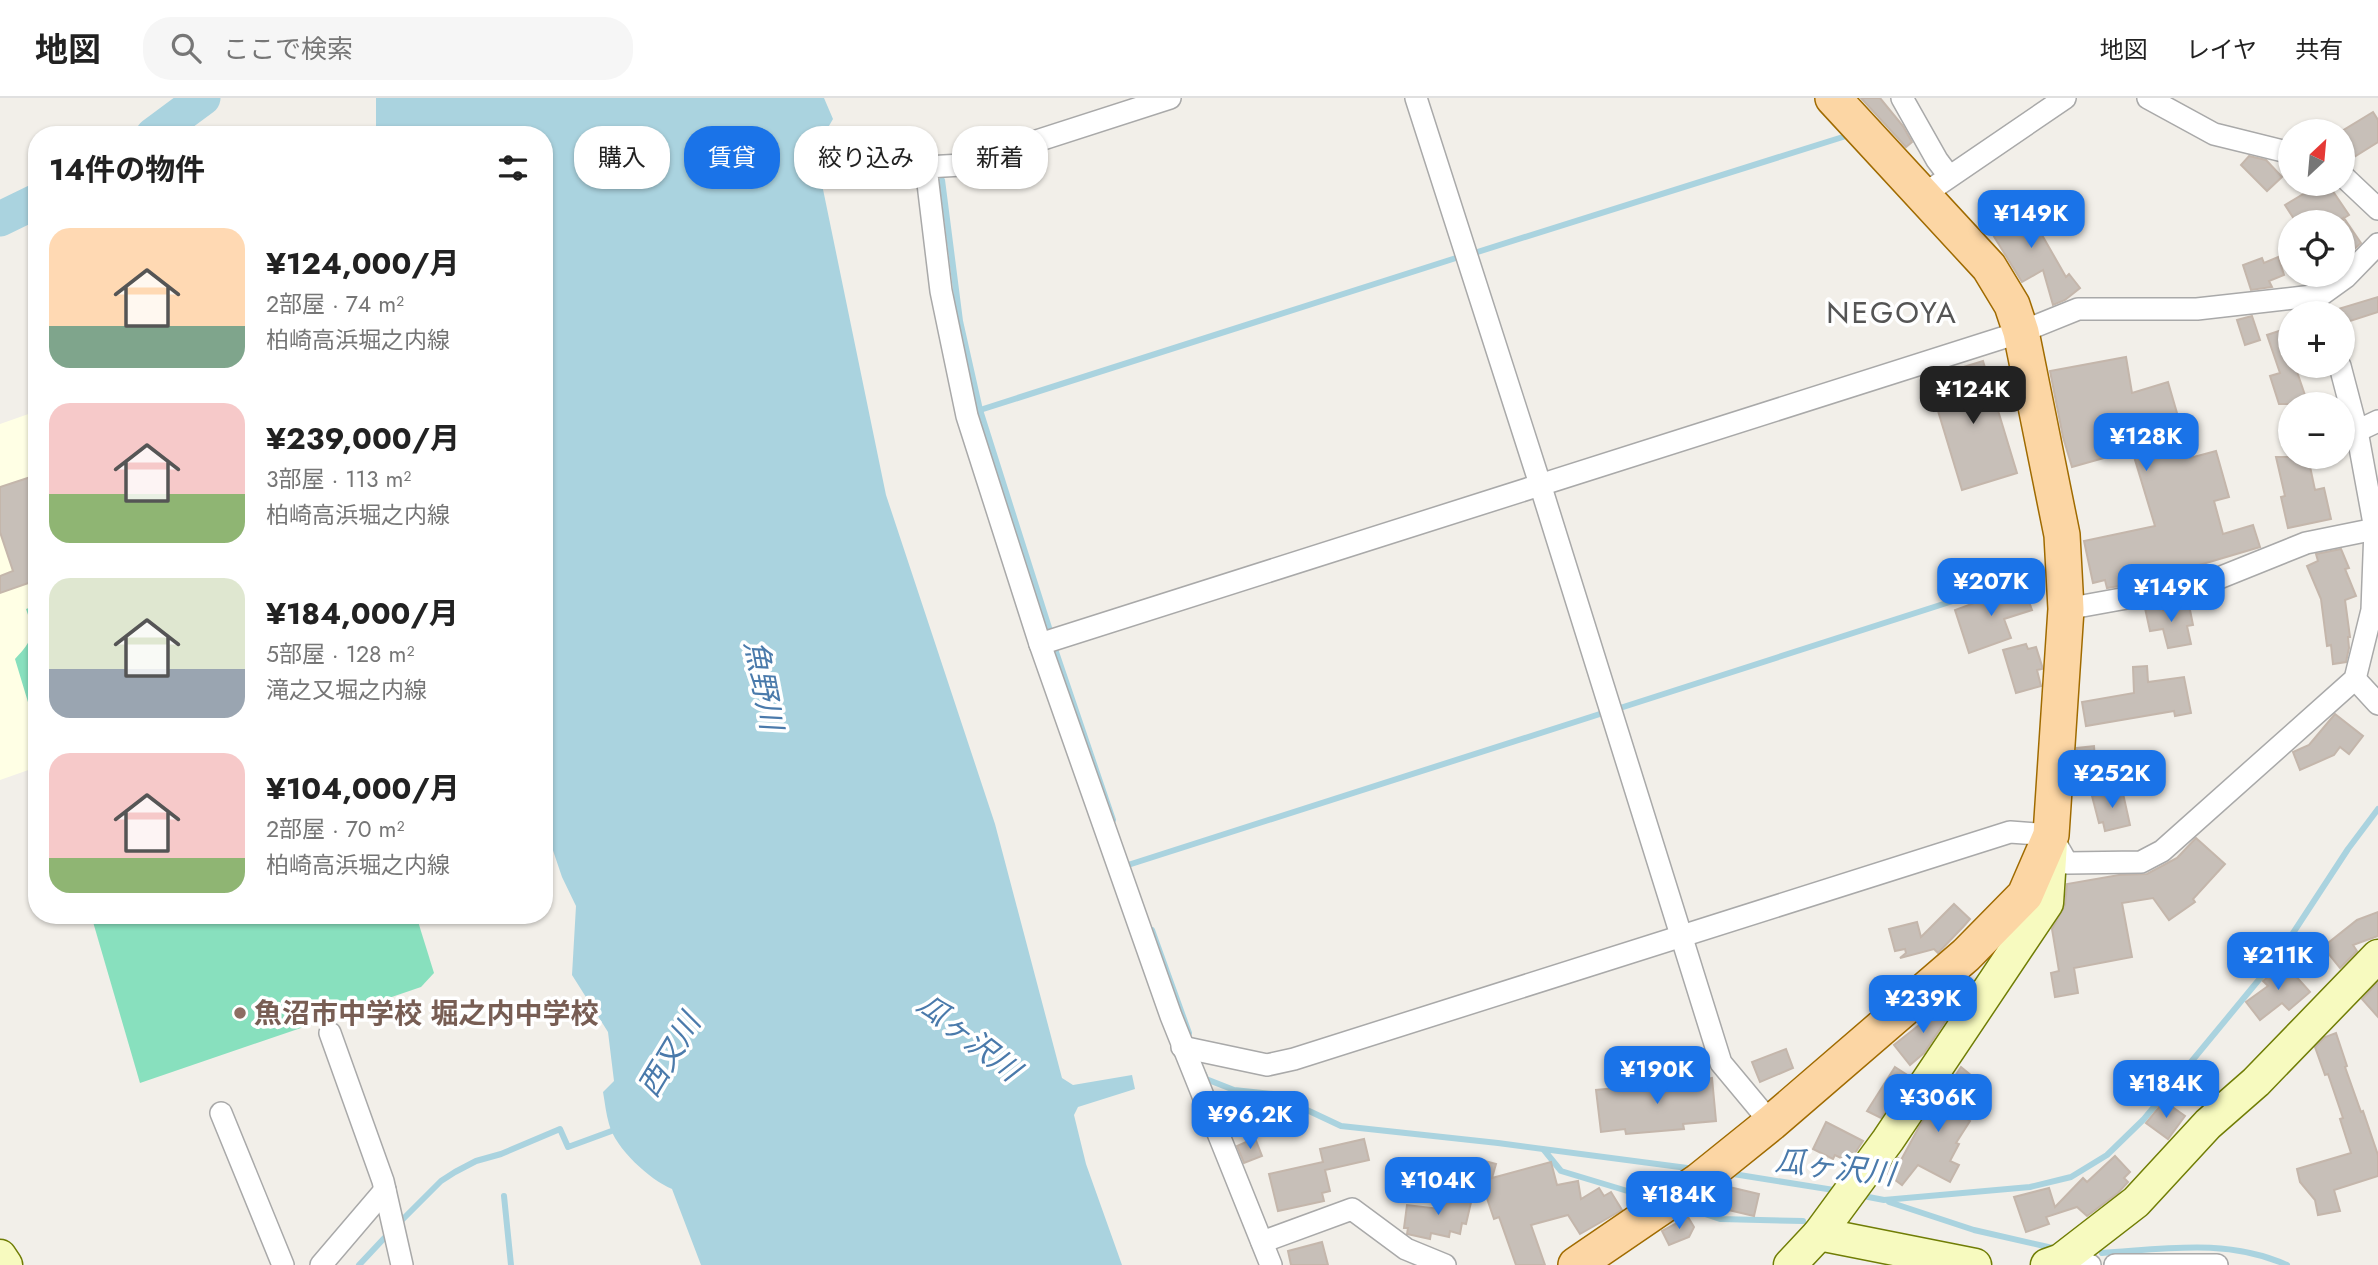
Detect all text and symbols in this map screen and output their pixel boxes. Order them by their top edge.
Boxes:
search box [143,17,633,80]
text: 地図 [35,26,101,73]
icon: search [167,29,205,67]
text: ここで検索 [223,30,353,68]
text: 地図 [2100,32,2148,67]
text: レイヤ [2186,32,2257,67]
text: 共有 [2295,32,2343,67]
north arrow [2278,119,2356,196]
map controls [2278,119,2355,469]
chip: 購入 [574,126,670,189]
chip: 賃貸 [684,126,780,189]
chip: 絞り込み [794,126,938,189]
chip: 新着 [952,126,1048,189]
text: 14件の物件 [49,148,205,191]
icon: filters [494,149,532,187]
pin: ¥149K [1982,190,2080,250]
text: ¥149K [1994,196,2068,230]
button: locate [2278,210,2355,287]
text: ¥124,000/月 [266,242,460,285]
icon: home [105,256,189,340]
text: 2部屋 · 74 m² [266,287,404,321]
district label: NEGOYA [1826,291,1958,334]
button: + [2278,301,2355,378]
text: 柏崎高浜堀之内線 [266,323,450,357]
pin: ¥124K [1924,366,2022,426]
text: ¥124K [1936,372,2010,406]
button: − [2278,392,2355,469]
pin: ¥128K [2097,414,2195,473]
text: ¥239,000/月 [266,417,460,460]
text: ¥128K [2110,419,2182,453]
icon: home [105,431,189,515]
text: 3部屋 · 113 m² [266,462,411,496]
text: 柏崎高浜堀之内線 [266,498,450,532]
pin: ¥207K [1942,559,2040,618]
text: ¥207K [1953,564,2029,598]
pin: ¥149K [2122,564,2220,624]
text: ¥149K [2134,570,2208,604]
text: ¥184,000/月 [266,592,459,635]
icon: home [105,606,189,690]
text: 5部屋 · 128 m² [266,637,414,671]
water label: 魚野川 [734,637,794,736]
text: 滝之又堀之内線 [266,673,427,707]
pin: ¥252K [2063,750,2161,810]
text: ¥252K [2074,756,2150,790]
text: ¥104,000/月 [266,767,460,810]
icon: home [105,781,189,865]
text: 2部屋 · 70 m² [266,812,404,846]
text: 柏崎高浜堀之内線 [266,848,450,882]
pin: ¥211K [2229,932,2327,992]
text: ¥211K [2243,938,2313,972]
pin: ¥239K [1874,976,1972,1035]
text: ¥239K [1885,981,1961,1015]
water label: 瓜ヶ沢川 [908,983,1032,1093]
place label: 魚沼市中学校 堀之内中学校 [254,993,598,1034]
water label: 西又川 [627,1003,712,1105]
marker: 魚沼市中学校 堀之内中学校 [232,1005,248,1021]
pin: ¥190K [1608,1046,1706,1106]
text: ¥190K [1620,1052,1694,1086]
pin: ¥184K [2117,1060,2215,1120]
text: ¥184K [2129,1066,2203,1100]
pin: ¥306K [1889,1074,1987,1134]
text: ¥306K [1900,1080,1976,1114]
pin: ¥96.2K [1193,1091,1307,1151]
text: ¥96.2K [1208,1097,1292,1131]
water label: 瓜ヶ沢川 [1773,1138,1900,1196]
pin: ¥104K [1389,1158,1487,1217]
text: ¥104K [1401,1163,1475,1197]
pin: ¥184K [1630,1172,1728,1231]
text: ¥184K [1642,1177,1716,1211]

